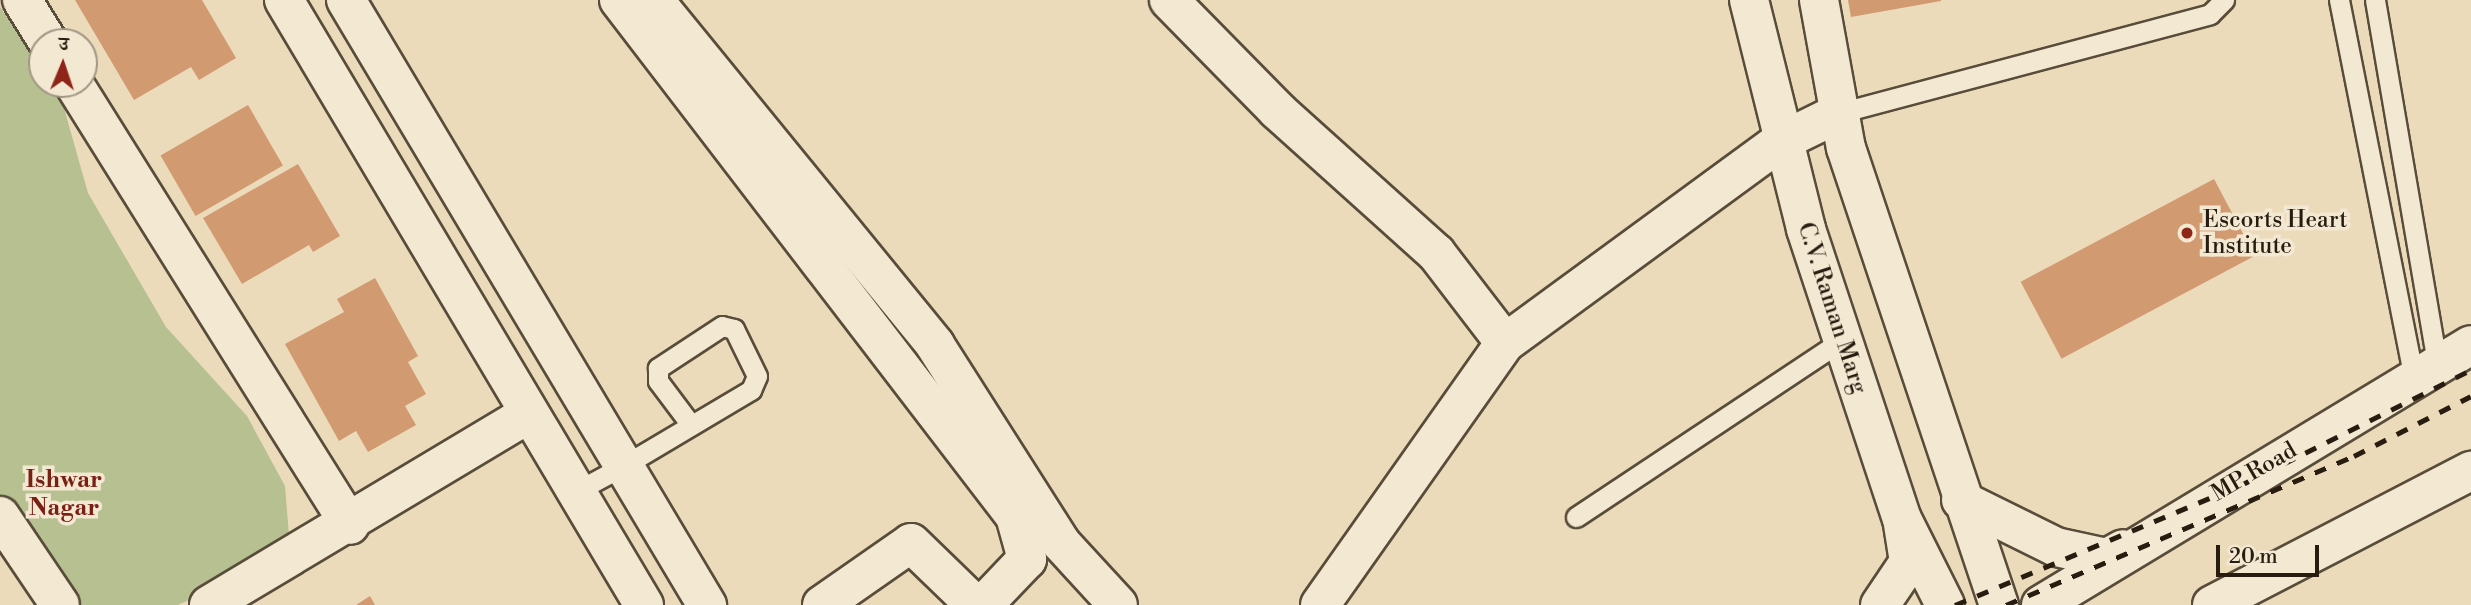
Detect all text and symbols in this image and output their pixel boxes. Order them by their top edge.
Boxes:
north arrow [28,28,98,98]
text: उ [58,32,69,56]
place label: Escorts Heart Institute [2203,206,2347,260]
street label: C.V. Raman Marg [1791,219,1873,397]
marker: Escorts Heart Institute [2177,223,2197,243]
street label: MP Road [2206,437,2302,507]
district label: Ishwar Nagar [26,467,102,523]
scale bar [2219,532,2322,576]
text: 20 m [2229,544,2278,570]

